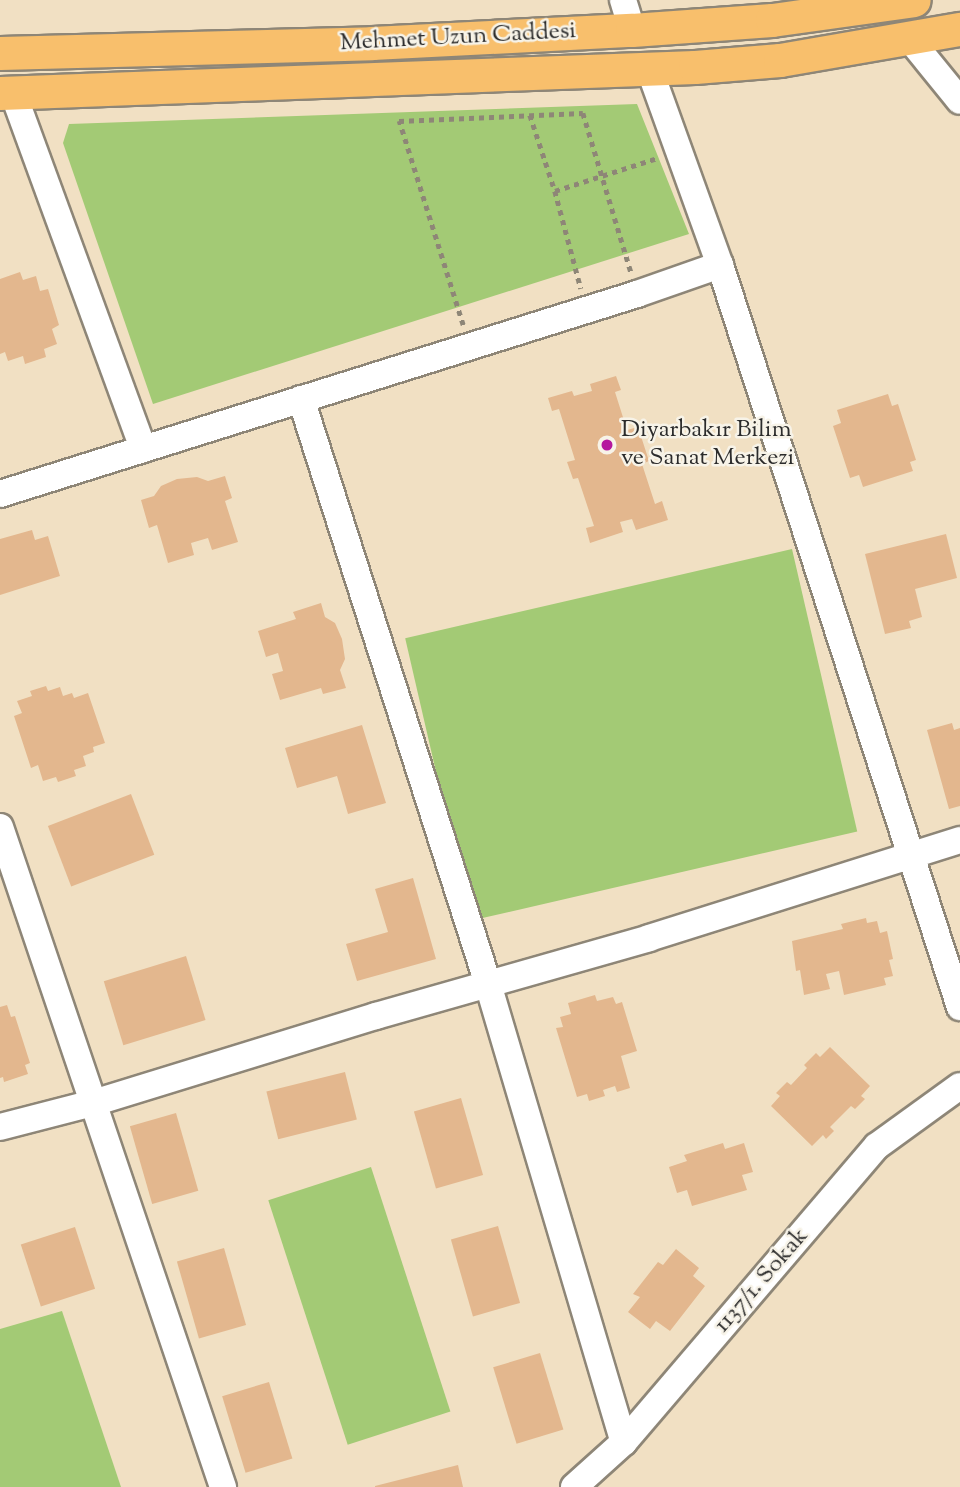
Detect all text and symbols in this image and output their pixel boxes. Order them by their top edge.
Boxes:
street label: Mehmet Uzun Caddesi [339,17,577,59]
place label: Diyarbakır Bilim ve Sanat Merkezi [621,417,794,473]
marker: Diyarbakır Bilim ve Sanat Merkezi [599,437,615,453]
street label: 1137/1. Sokak [709,1223,815,1339]

